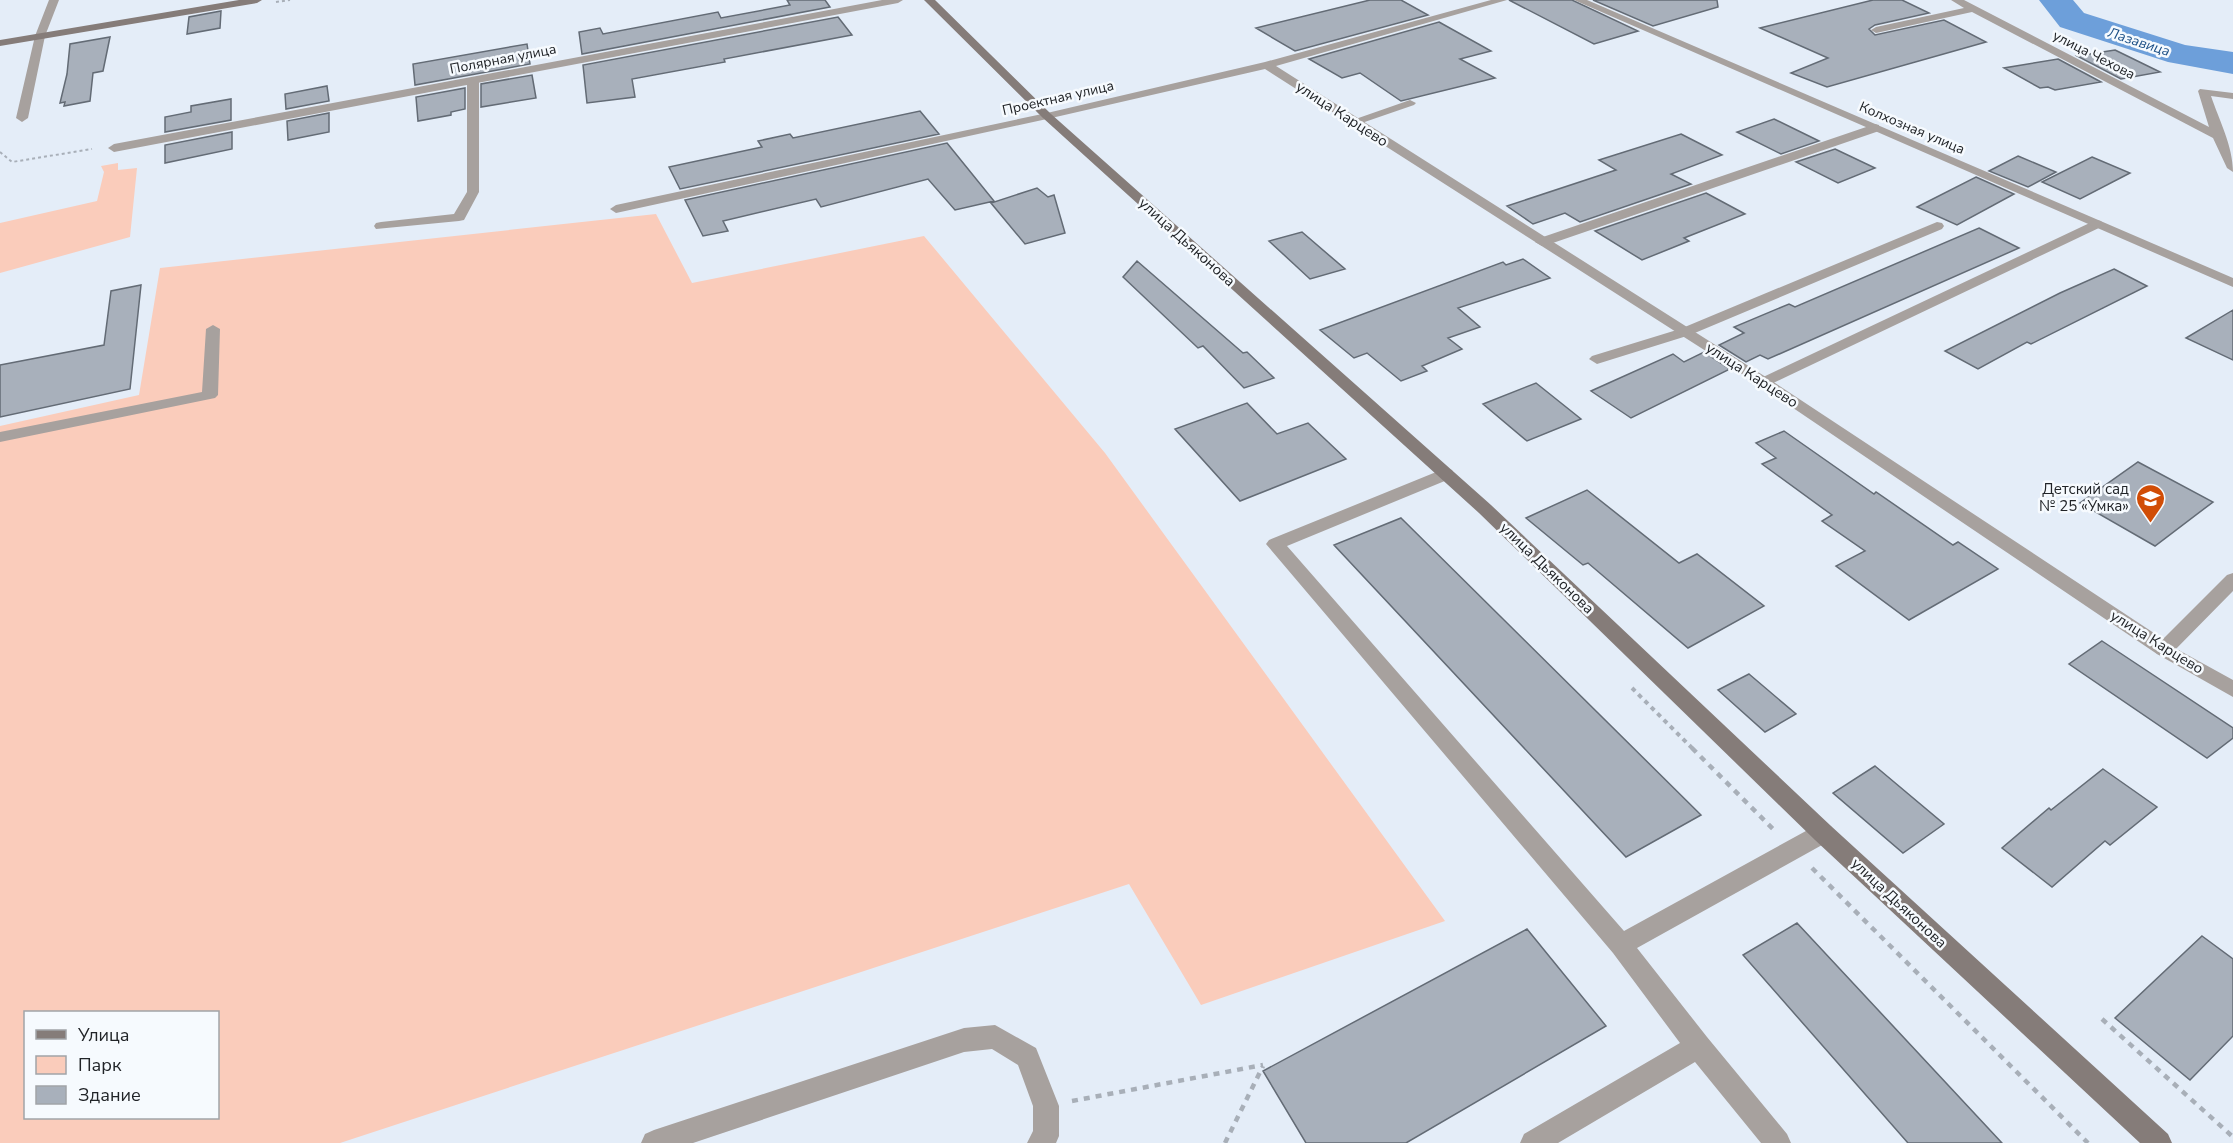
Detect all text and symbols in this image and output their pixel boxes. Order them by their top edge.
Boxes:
water label: Лазавица [2105,23,2172,61]
street label: улица Чехова [2050,26,2138,84]
street label: Полярная улица [448,39,558,79]
street label: Проектная улица [1000,76,1116,120]
street label: улица Карцево [1292,77,1392,151]
street label: Колхозная улица [1856,97,1968,159]
street label: улица Дьяконова [1134,193,1240,291]
street label: улица Карцево [1702,338,1802,412]
place label: Детский сад № 25 «Умка» [2039,479,2129,516]
school or university icon: Детский сад № 25 «Умка» [2134,482,2166,524]
street label: улица Дьяконова [1496,518,1598,618]
street label: улица Карцево [2107,605,2207,679]
street label: улица Дьяконова [1847,854,1951,952]
legend [24,1011,219,1119]
text: Улица [77,1023,129,1047]
text: Парк [78,1053,122,1077]
text: Здание [78,1083,141,1107]

